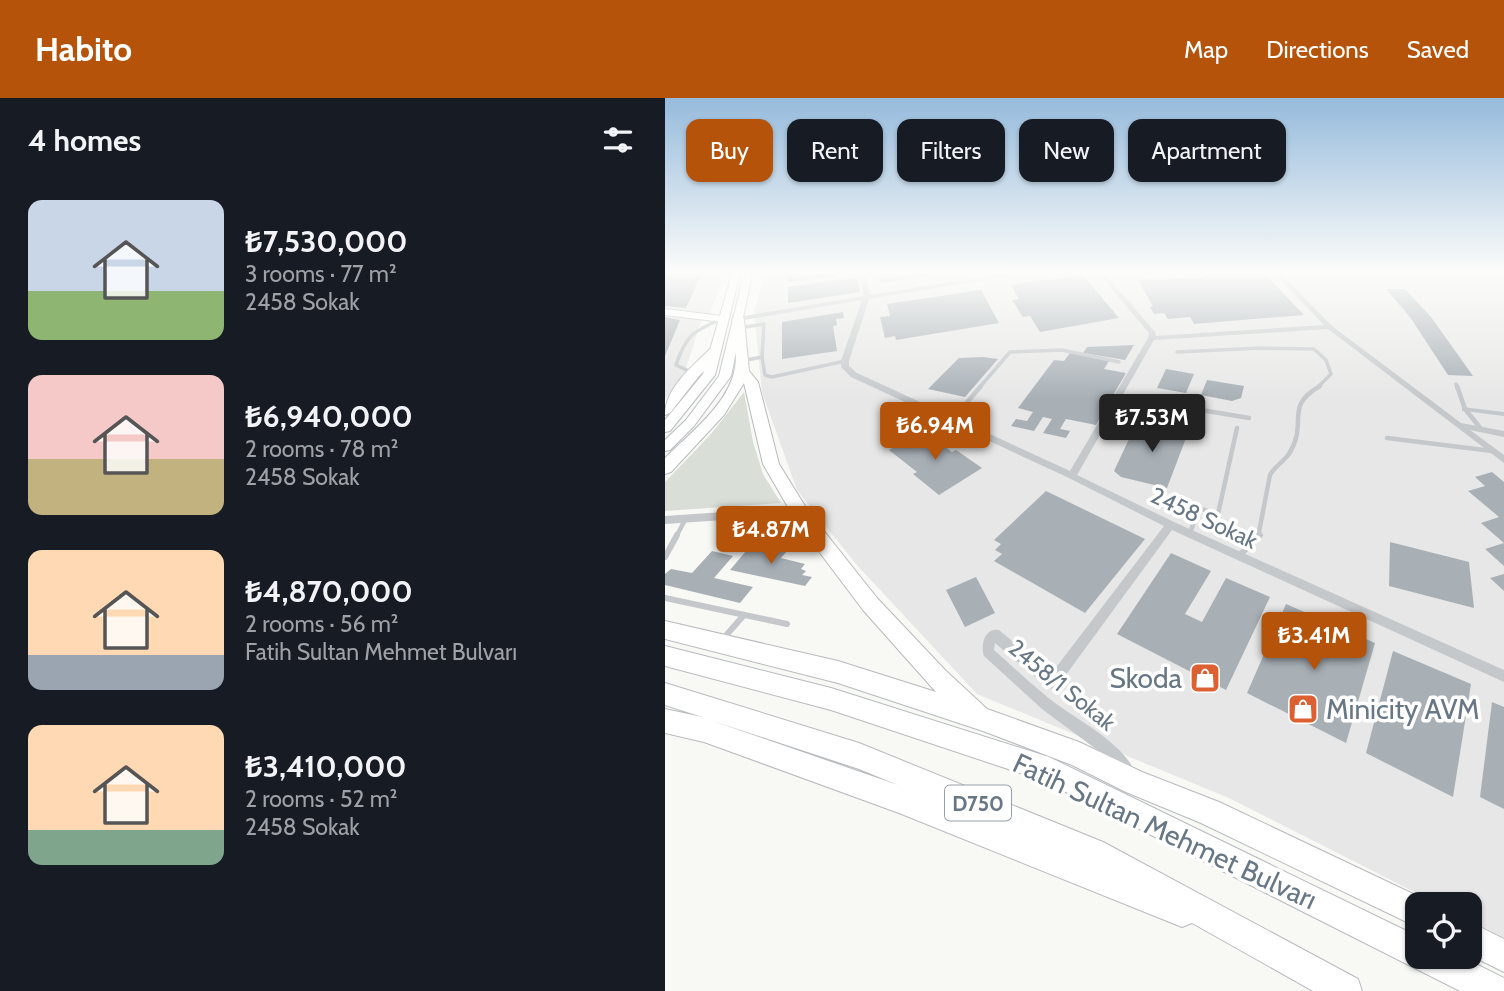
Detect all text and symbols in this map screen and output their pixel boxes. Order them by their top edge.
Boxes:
text: Habito [35,29,132,69]
text: Map [1184,35,1228,64]
text: Directions [1266,35,1369,64]
text: Saved [1407,35,1469,64]
chip: Buy [686,119,773,182]
chip: Rent [787,119,883,182]
chip: Filters [897,119,1005,182]
chip: New [1019,119,1114,182]
chip: Apartment [1128,119,1286,182]
icon: filters [599,121,637,159]
text: 4 homes [28,122,141,159]
text: ₺7,530,000 [245,223,407,260]
icon: home [84,228,168,312]
text: 3 rooms · 77 m² [245,260,397,288]
text: 2458 Sokak [245,288,360,316]
pin: ₺7.53M [1095,394,1209,454]
text: ₺6,940,000 [245,398,413,435]
pin: ₺6.94M [878,402,992,462]
icon: home [84,403,168,487]
text: ₺7.53M [1115,403,1189,431]
text: ₺6.94M [896,411,974,439]
text: 2 rooms · 78 m² [245,435,399,463]
text: 2458 Sokak [245,463,360,491]
street label: 2458 Sokak [1146,481,1262,555]
pin: ₺4.87M [714,506,828,566]
text: ₺4.87M [732,515,810,543]
text: ₺4,870,000 [245,573,413,610]
icon: home [84,578,168,662]
text: 2 rooms · 56 m² [245,610,399,638]
pin: ₺3.41M [1257,612,1371,672]
text: ₺3.41M [1278,621,1350,649]
street label: 2458/1 Sokak [1003,633,1122,737]
text: Fatih Sultan Mehmet Bulvarı [245,638,517,666]
place label: Skoda [1110,661,1183,695]
shop icon: Skoda [1188,661,1222,695]
shop icon: Minicity AVM [1286,692,1320,726]
place label: Minicity AVM [1326,692,1480,726]
street label: Fatih Sultan Mehmet Bulvarı [1008,746,1322,916]
text: ₺3,410,000 [245,748,407,785]
icon: home [84,753,168,837]
text: 2 rooms · 52 m² [245,785,398,813]
road number: D750 [945,786,1011,820]
text: 2458 Sokak [245,813,360,841]
map controls [1405,892,1482,969]
button: locate [1405,892,1482,969]

